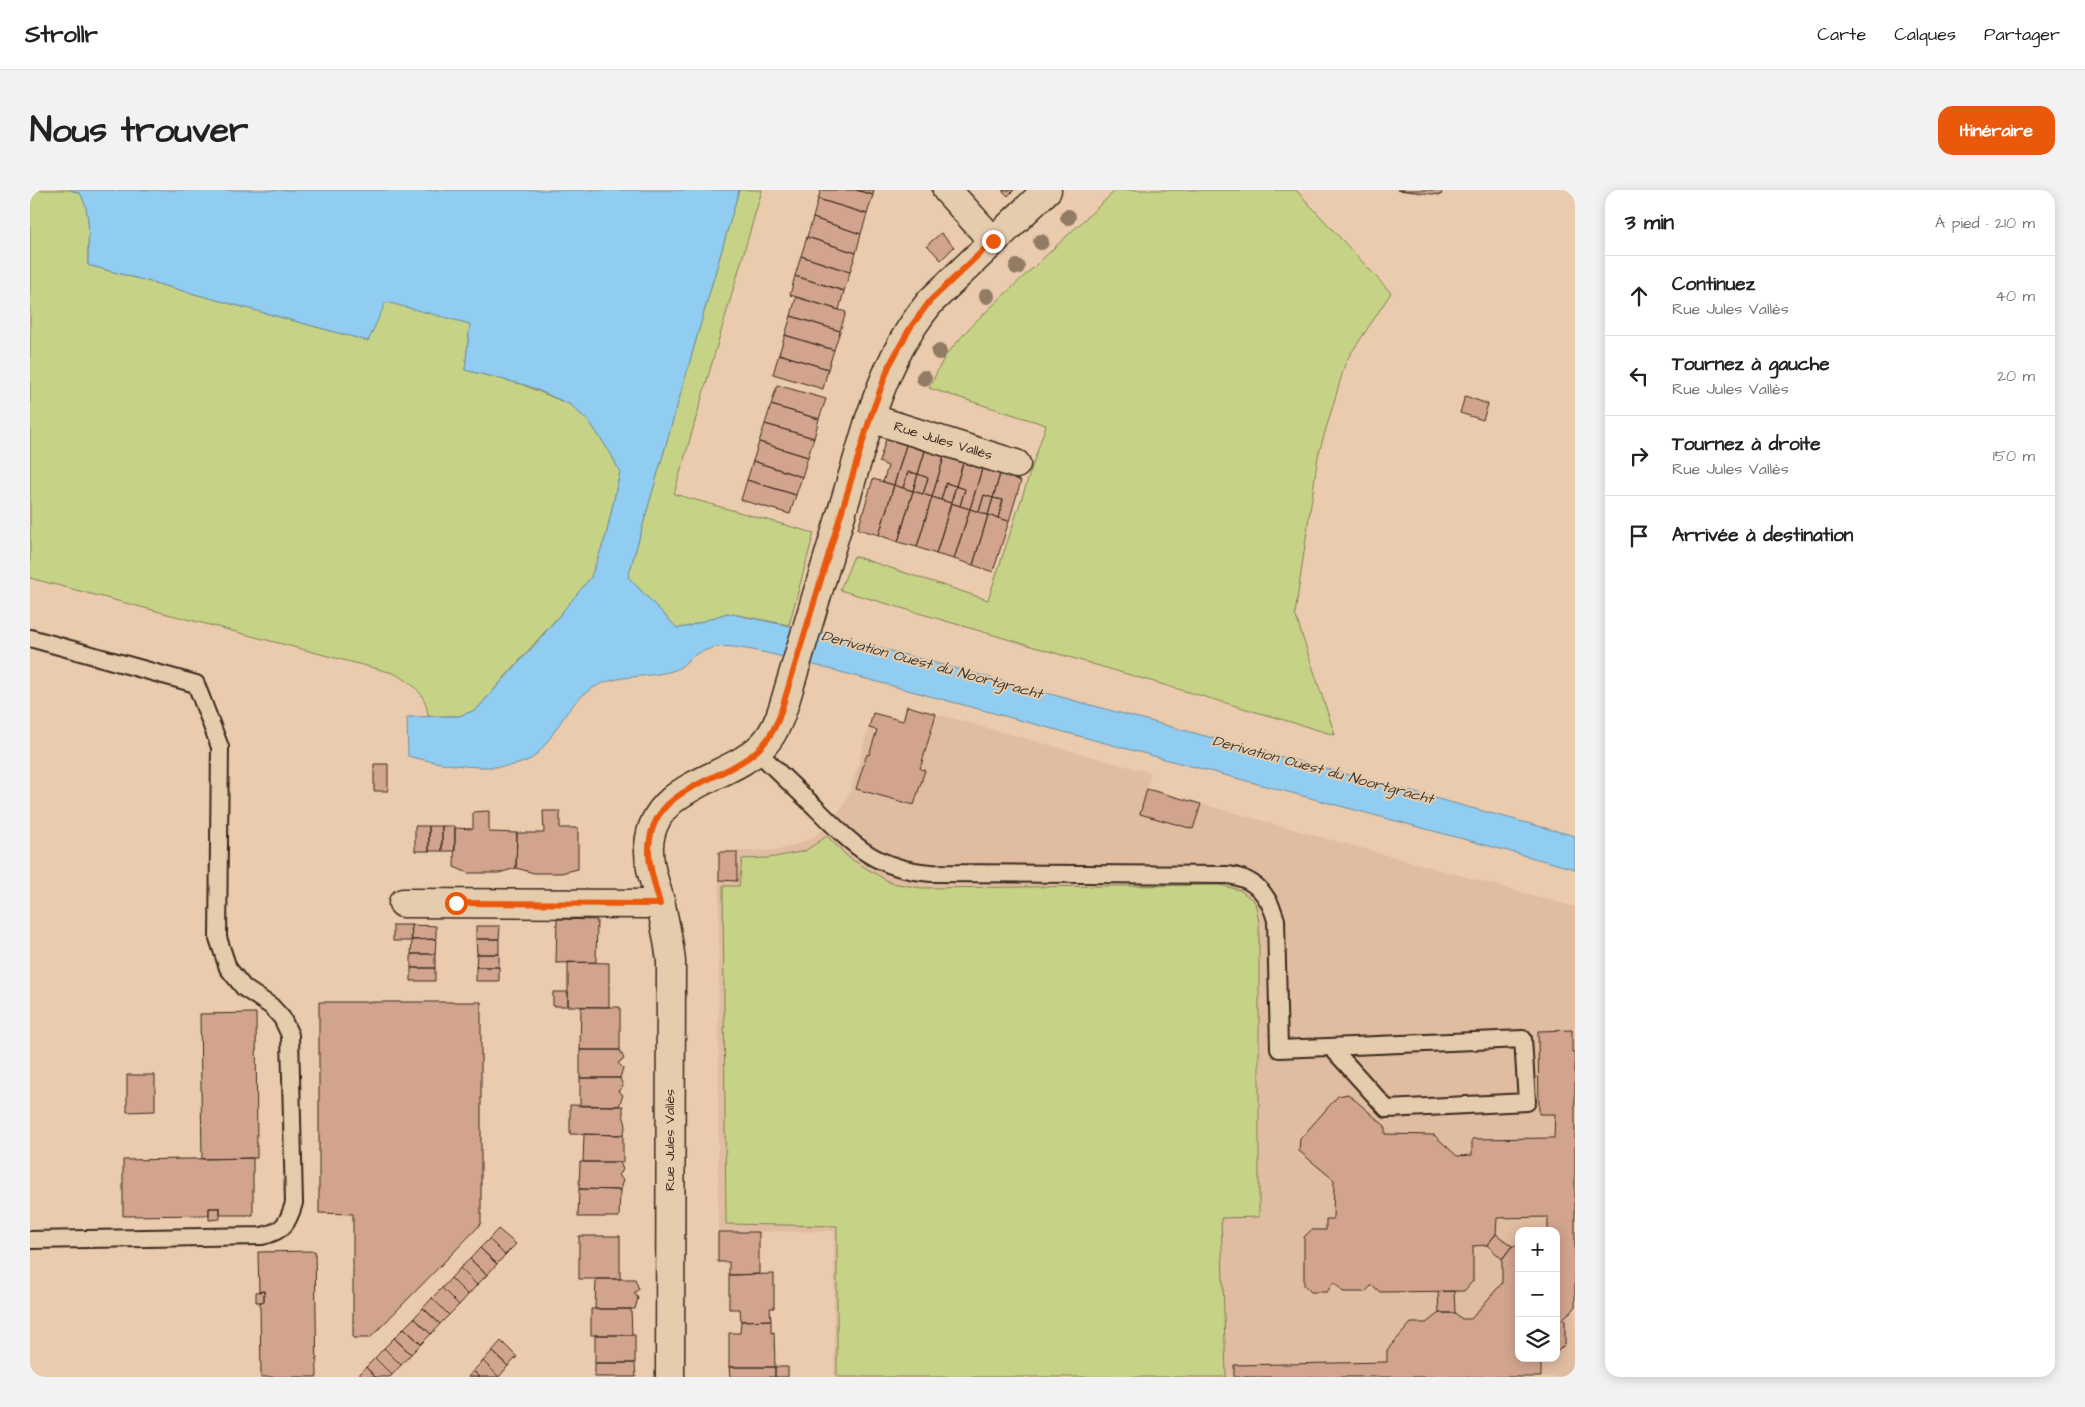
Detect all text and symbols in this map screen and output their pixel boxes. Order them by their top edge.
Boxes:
text: Strollr [25,18,98,52]
text: Carte [1817,22,1866,47]
text: Calques [1894,22,1956,47]
text: Partager [1984,22,2060,47]
text: Nous trouver [30,106,248,155]
button: Itinéraire [1938,106,2055,155]
text: 3 min [1625,208,1674,237]
text: À pied · 210 m [1935,212,2035,234]
route end [982,230,1005,253]
text: Continuez [1672,271,1755,298]
icon: ahead [1625,282,1653,310]
text: 40 m [1995,285,2035,307]
text: Rue Jules Vallès [1672,298,1789,320]
text: Tournez à gauche [1672,351,1830,378]
icon: left [1625,362,1653,390]
text: 20 m [1997,365,2035,387]
text: Rue Jules Vallès [1672,378,1789,400]
street label: Rue Jules Vallès [891,417,995,465]
text: Tournez à droite [1672,431,1820,458]
icon: right [1625,442,1653,470]
text: 150 m [1993,445,2035,467]
text: Rue Jules Vallès [1672,458,1789,480]
icon: arrive [1625,522,1653,550]
text: Arrivée à destination [1672,522,1853,549]
water label: Derivation Ouest du Noortgracht [819,625,1047,706]
water label: Derivation Ouest du Noortgracht [1210,730,1438,811]
route start [445,892,468,915]
street label: Rue Jules Vallès [660,1089,680,1191]
map controls [1515,1227,1560,1362]
button: + [1515,1227,1560,1272]
button: − [1515,1272,1560,1317]
button: layers [1515,1317,1560,1362]

